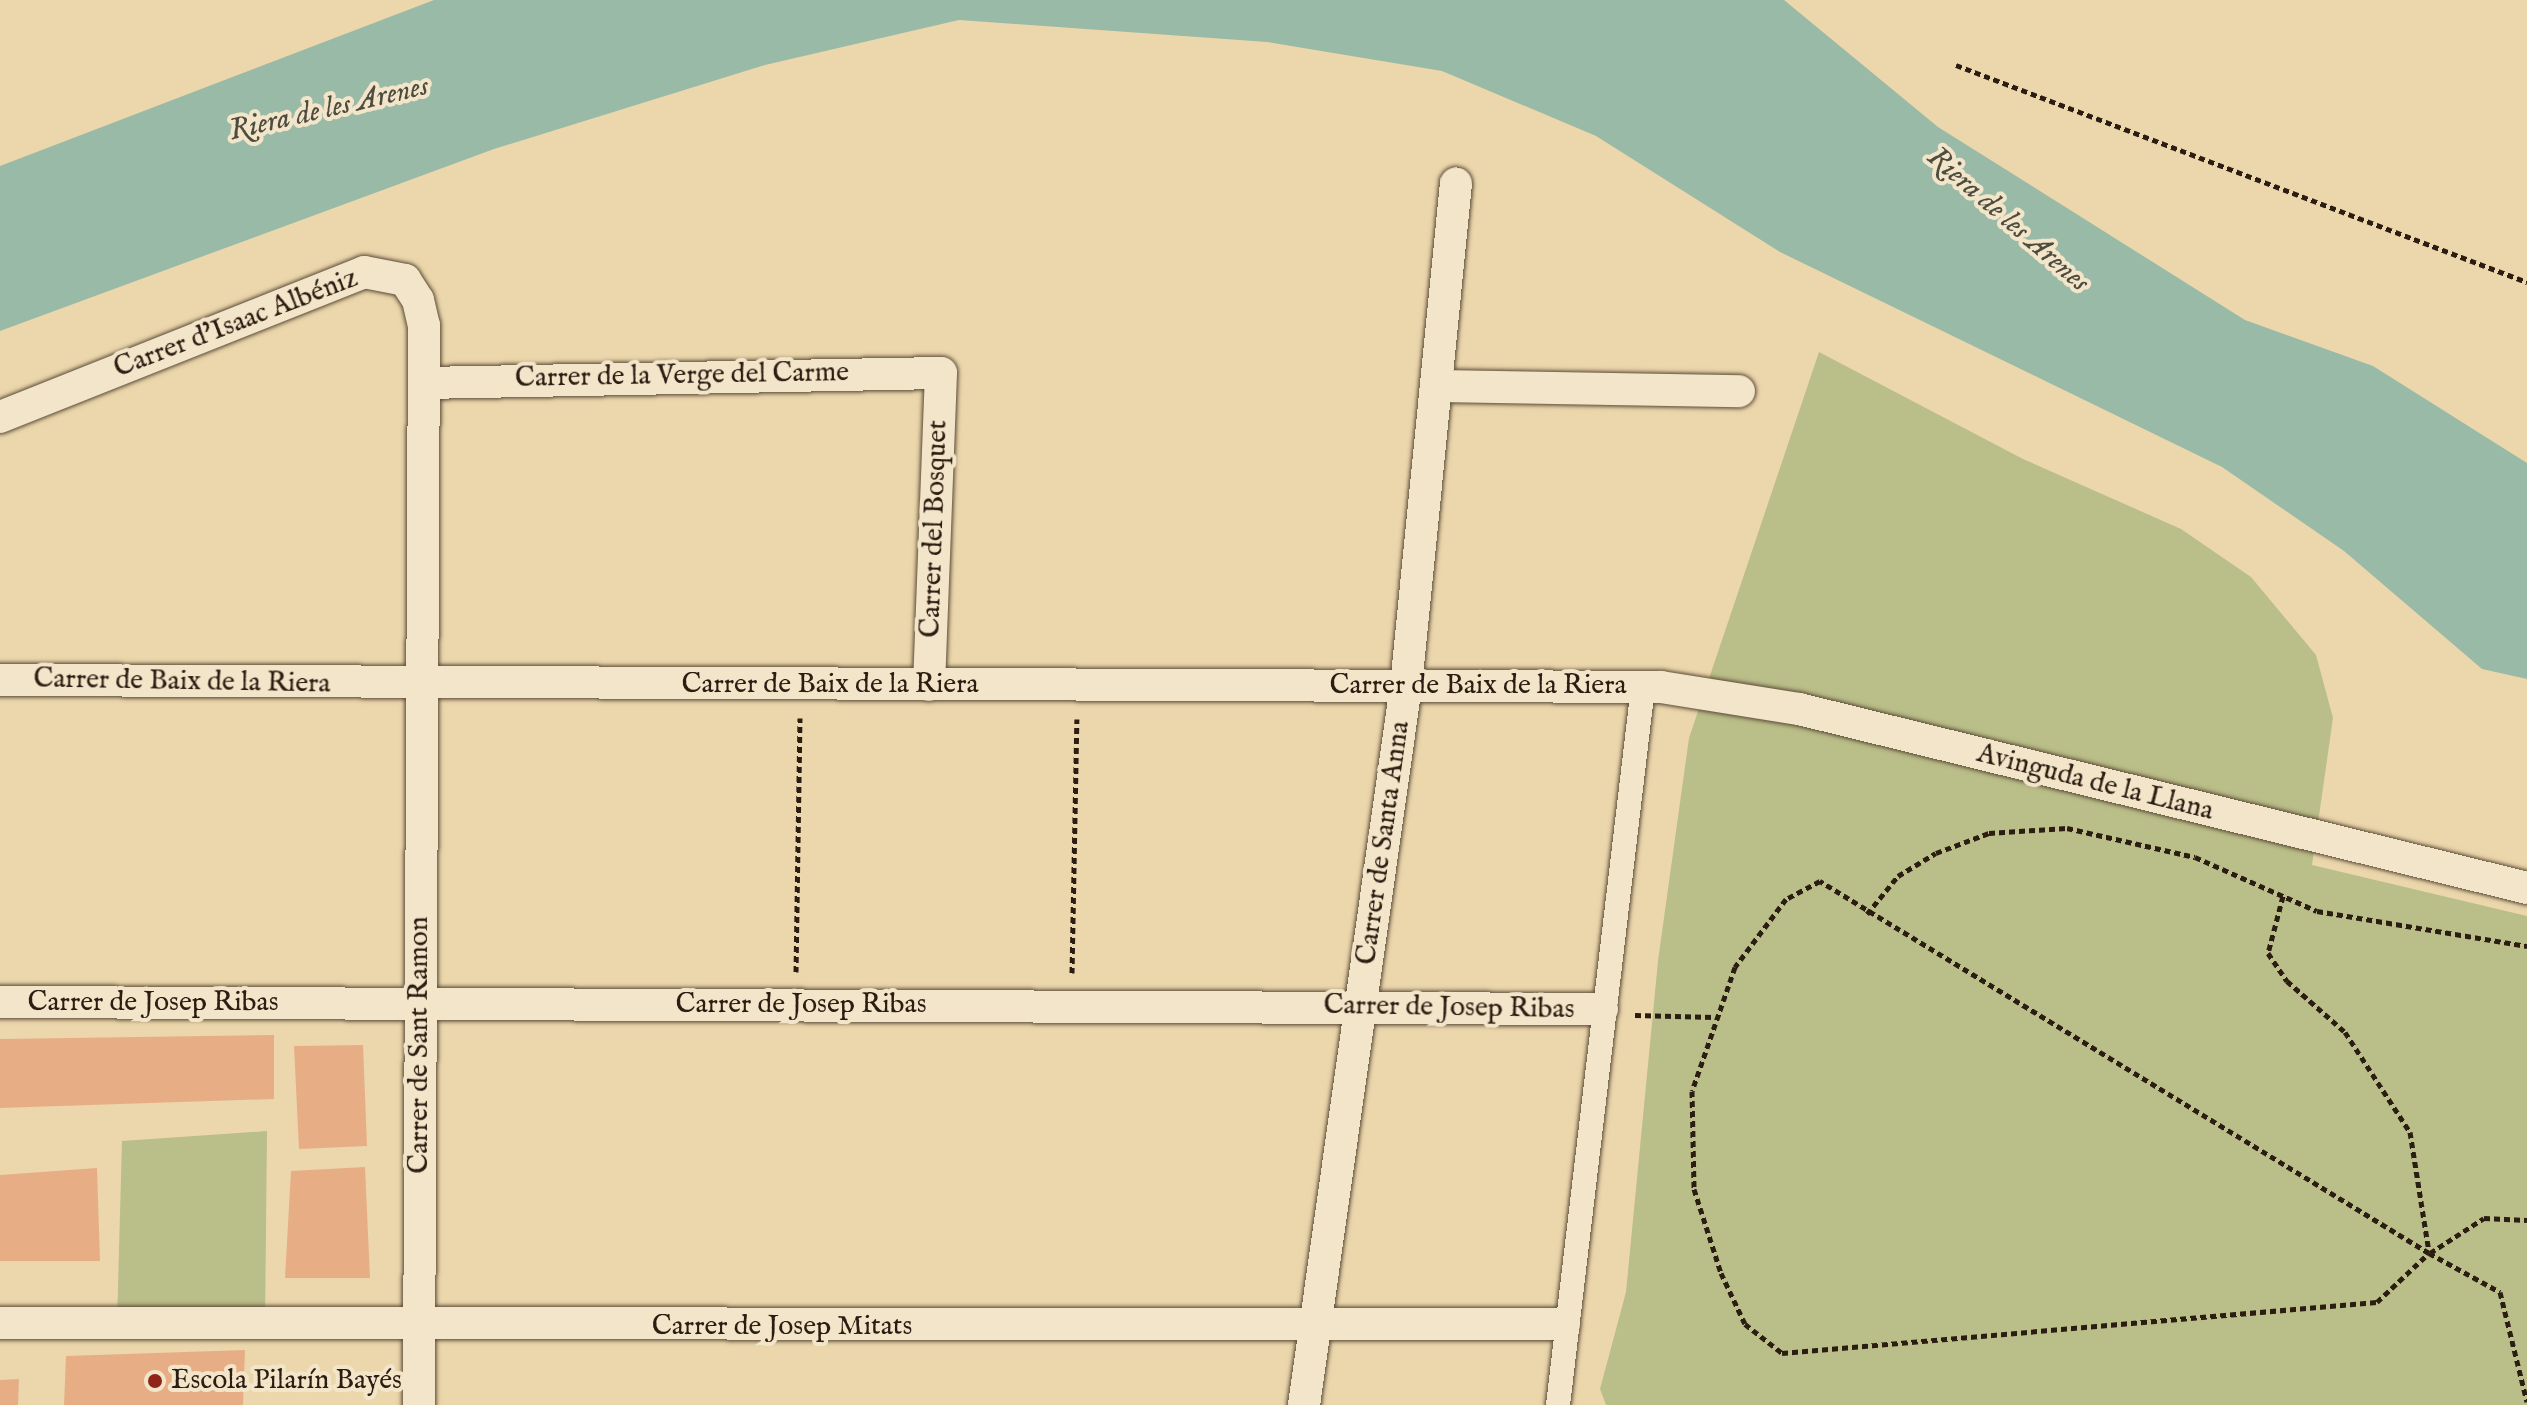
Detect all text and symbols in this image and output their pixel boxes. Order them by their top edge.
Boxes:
water label: Riera de les Arenes [226,69,432,149]
water label: Riera de les Arenes [1919,140,2097,300]
street label: Carrer d'Isaac Albéniz [109,262,363,386]
street label: Carrer de la Verge del Carme [515,356,849,396]
street label: Carrer del Bosquet [914,420,956,638]
street label: Carrer de Baix de la Riera [33,663,331,701]
street label: Carrer de Baix de la Riera [681,668,979,702]
street label: Carrer de Baix de la Riera [1329,669,1627,703]
street label: Carrer de Santa Anna [1350,719,1418,967]
street label: Avinguda de la Llana [1973,737,2217,829]
street label: Carrer de Sant Ramon [403,916,437,1174]
street label: Carrer de Josep Ribas [27,986,279,1020]
street label: Carrer de Josep Ribas [675,988,927,1022]
street label: Carrer de Josep Ribas [1323,989,1575,1027]
street label: Carrer de Josep Mitats [652,1310,912,1344]
place label: Escola Pilarín Bayés [171,1364,402,1398]
marker: Escola Pilarín Bayés [146,1372,164,1390]

